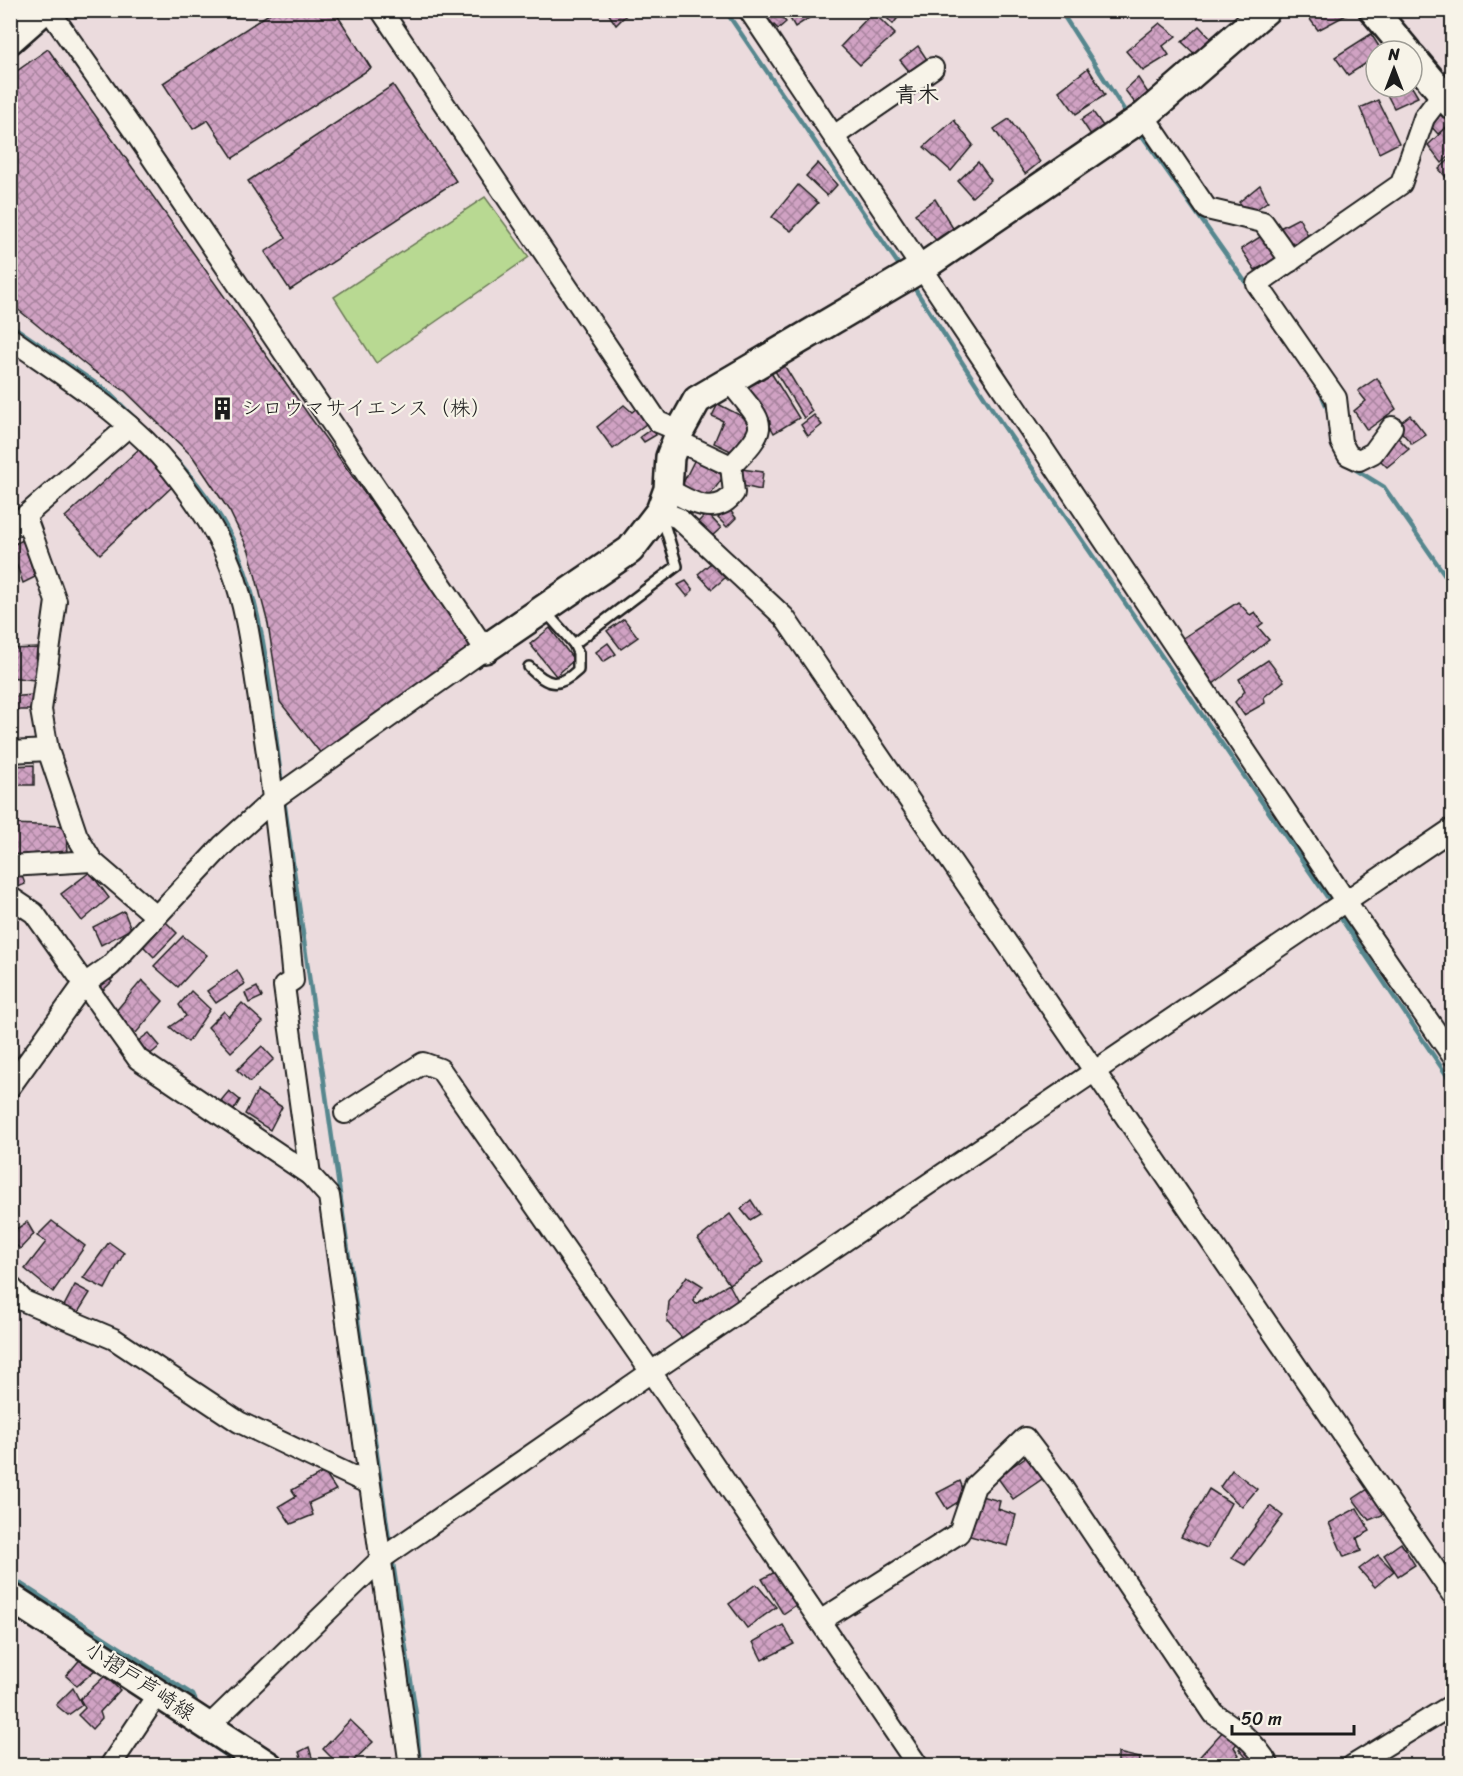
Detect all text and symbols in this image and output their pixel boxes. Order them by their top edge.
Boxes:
north arrow [1364,39,1424,99]
text: N [1387,40,1400,69]
district label: 青木 [895,75,939,114]
place label: シロウマサイエンス（株） [241,389,492,427]
building icon: シロウマサイエンス（株） [210,395,236,421]
street label: 小摺戸芦崎線 [77,1631,203,1731]
scale bar [1232,1698,1354,1736]
text: 50 m [1241,1703,1282,1735]

